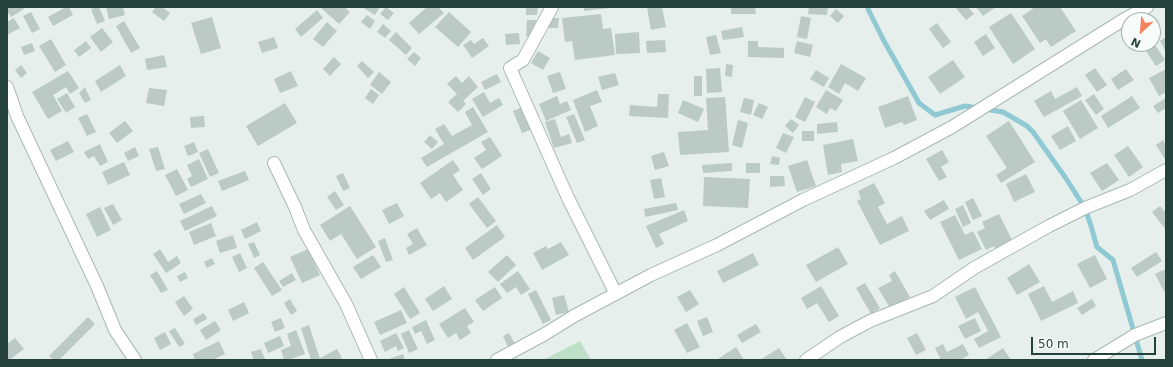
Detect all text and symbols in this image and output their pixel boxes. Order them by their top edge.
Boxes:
north arrow [1121,12,1161,52]
text: N [1129,34,1143,50]
scale bar [1033,329,1158,355]
text: 50 m [1038,337,1069,351]

